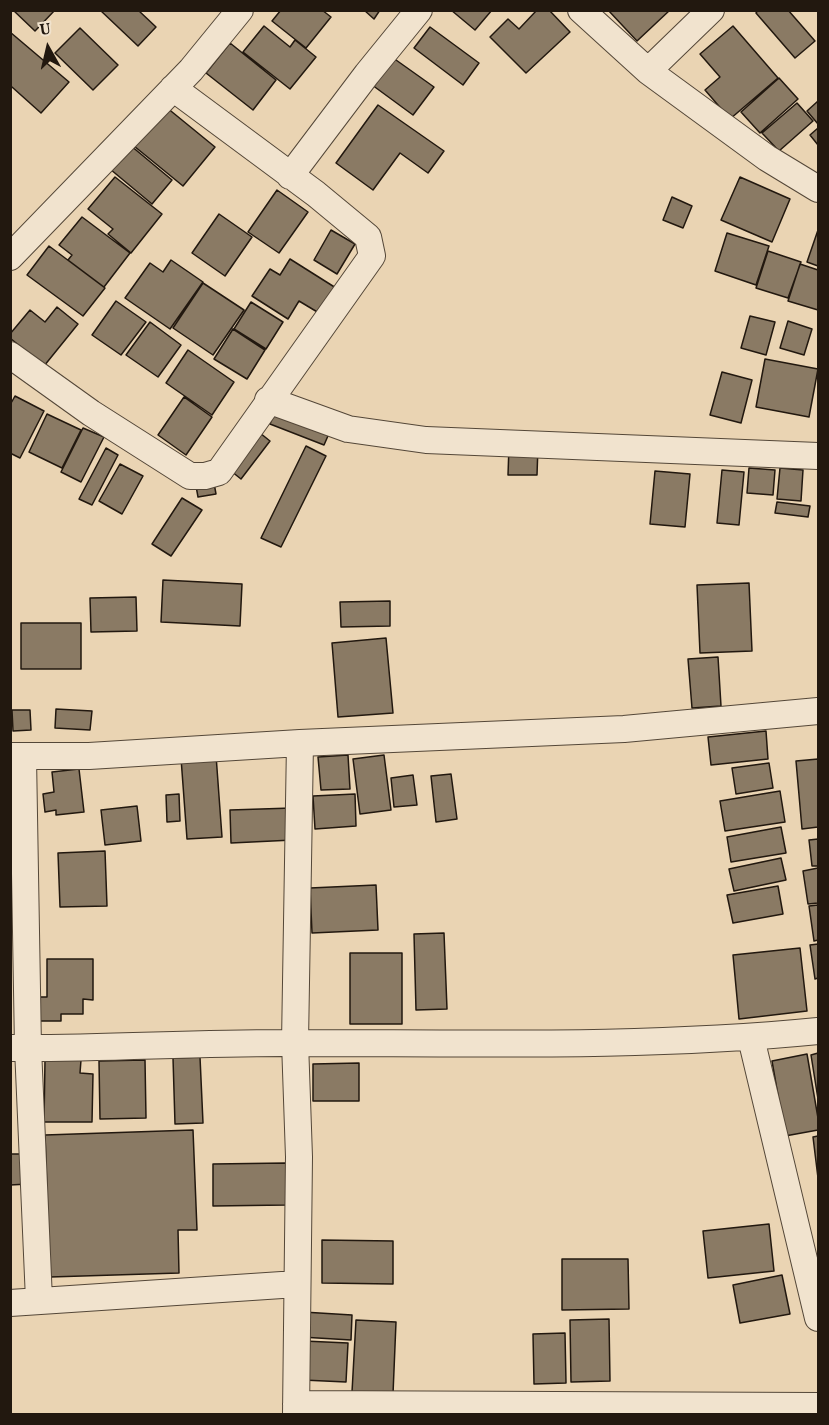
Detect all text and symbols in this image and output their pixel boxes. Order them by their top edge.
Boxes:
north arrow [18,18,78,78]
text: U [39,19,52,42]

